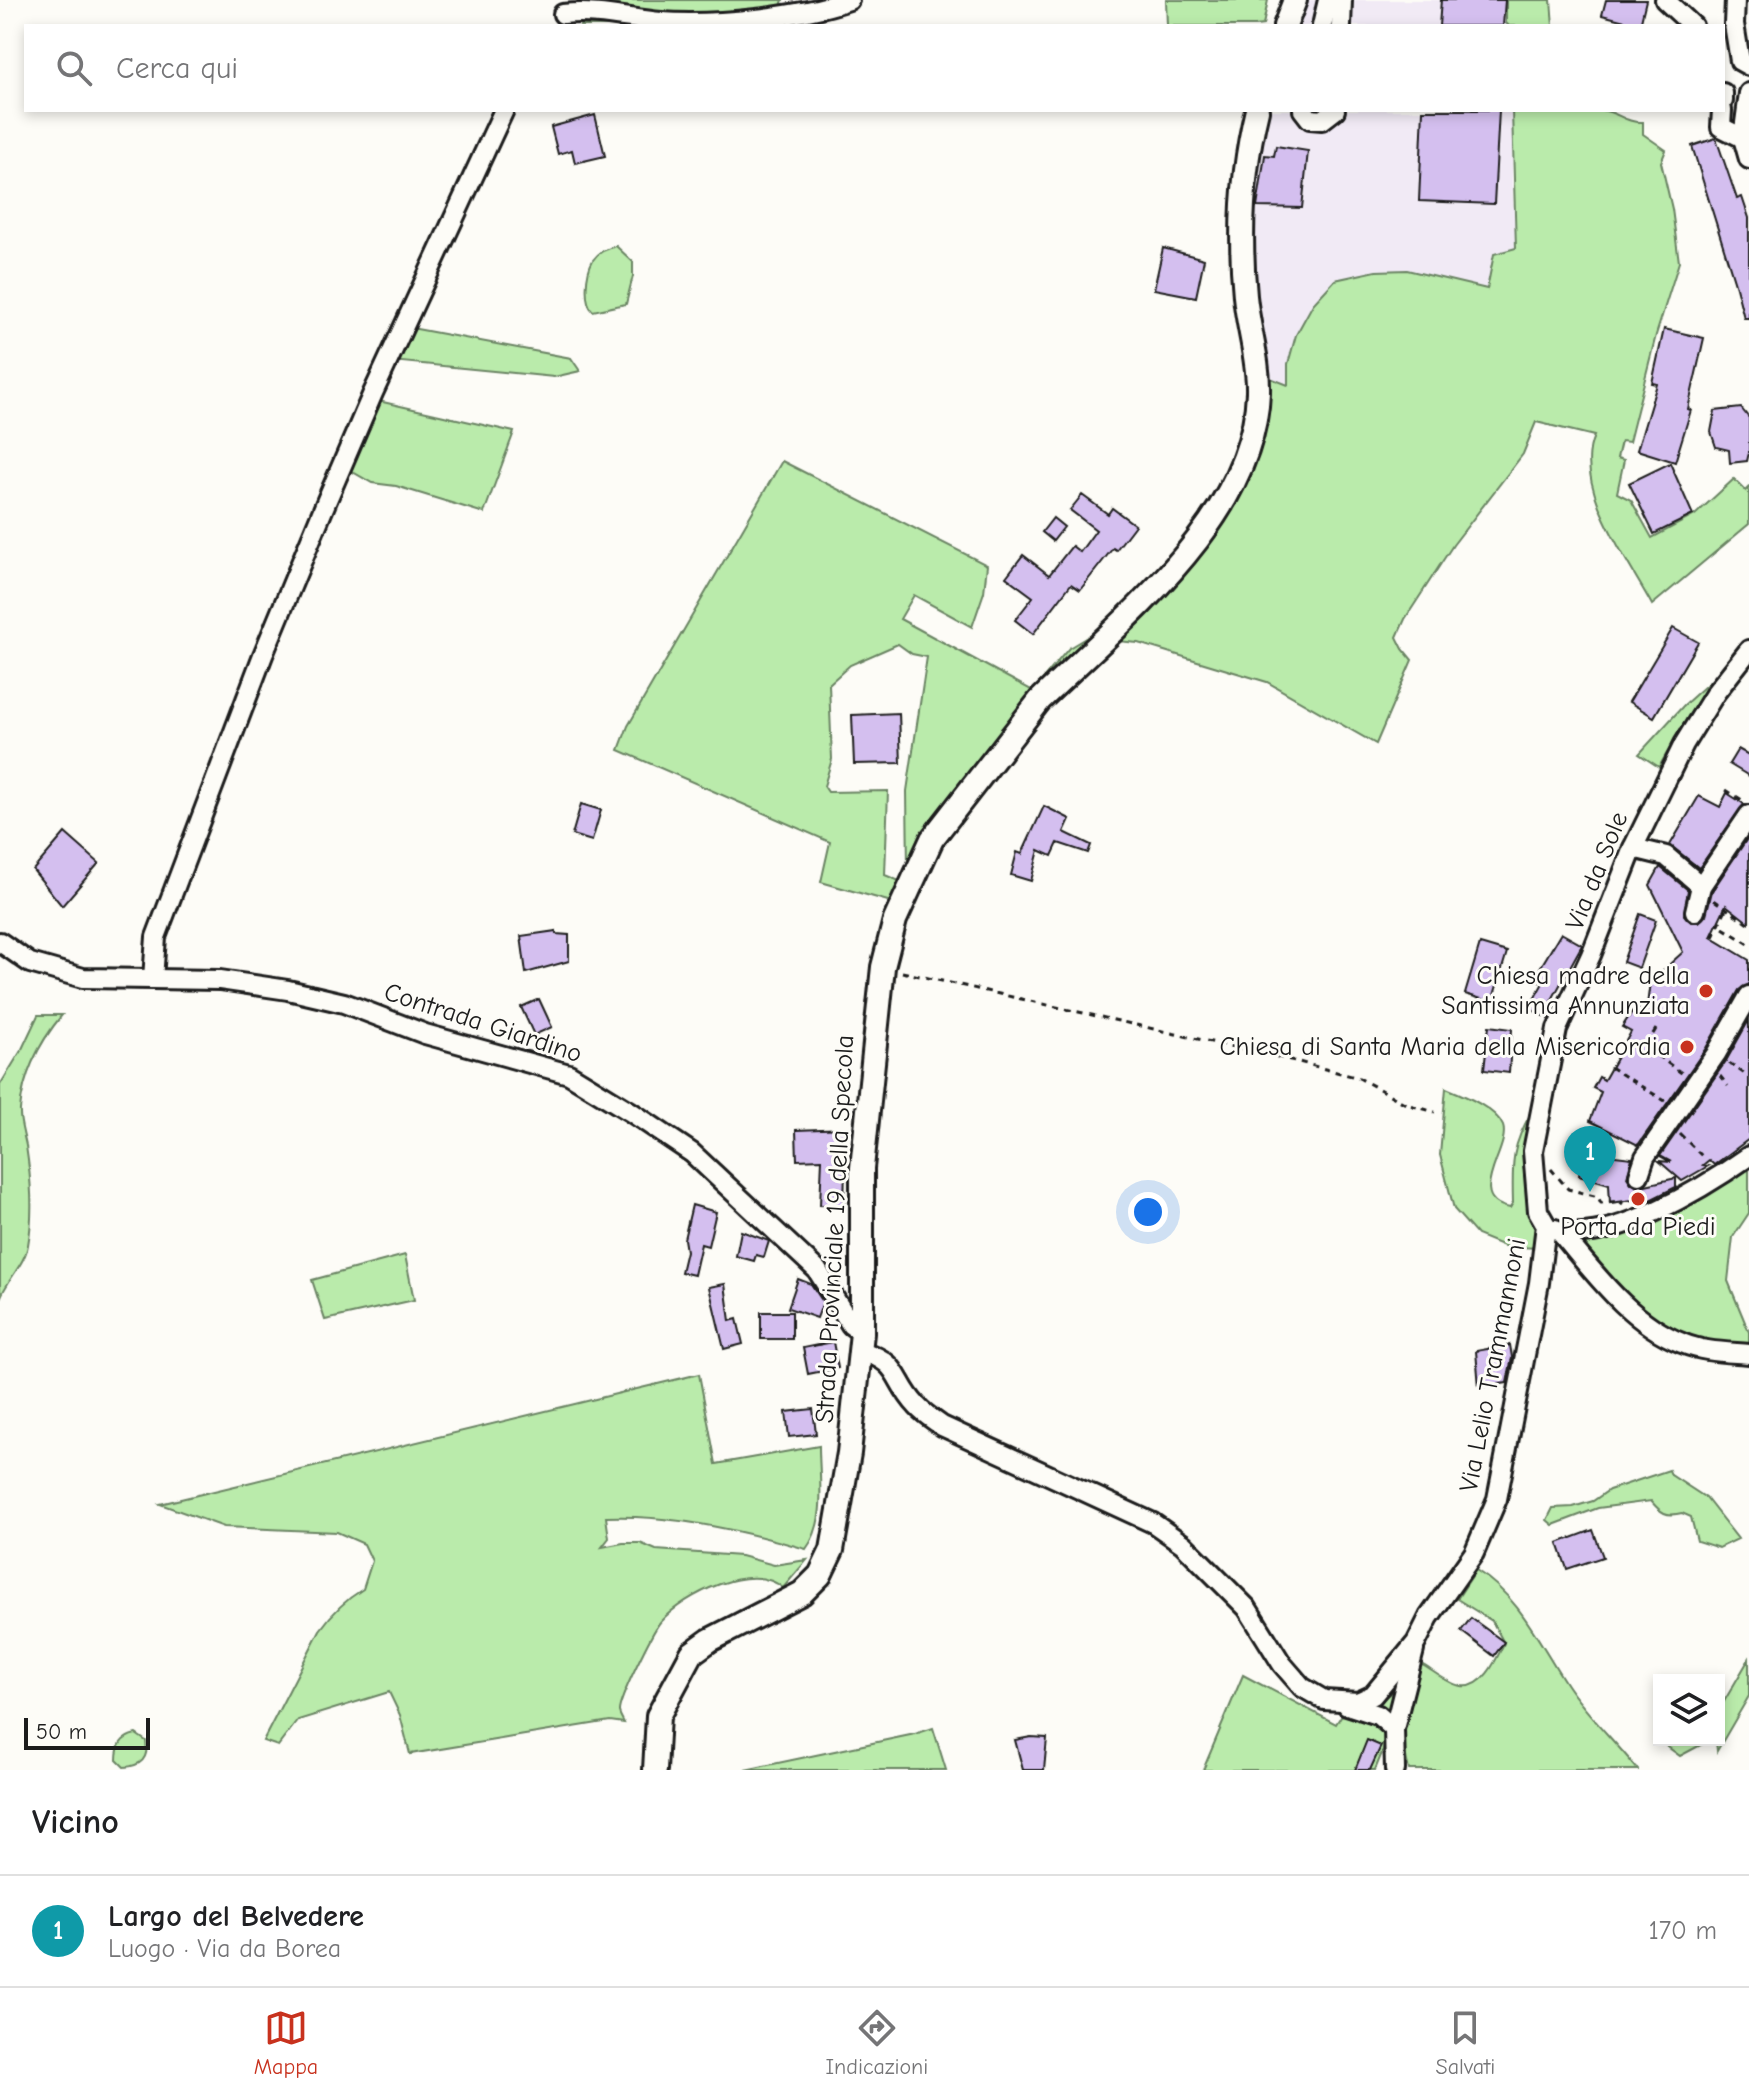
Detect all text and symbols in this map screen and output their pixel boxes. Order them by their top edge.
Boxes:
search box [24,24,1725,112]
icon: search [52,46,96,90]
text: Cerca qui [116,51,238,86]
street label: Via da Sole [1560,808,1634,934]
place label: Chiesa madre della Santissima Annunziata [1441,961,1690,1021]
street label: Contrada Giardino [380,977,586,1069]
marker: Chiesa madre della Santissima Annunziata [1697,982,1715,1000]
place label: Chiesa di Santa Maria della Misericordia [1220,1032,1671,1062]
street label: Strada Provinciale 19 della Specola [810,1034,860,1424]
marker: Chiesa di Santa Maria della Misericordia [1678,1038,1696,1056]
pin: 1 [1564,1126,1616,1192]
marker: Porta da Piedi [1629,1190,1647,1208]
your location [1128,1192,1168,1232]
place label: Porta da Piedi [1560,1212,1716,1242]
street label: Via Lelio Trammannoni [1454,1236,1532,1494]
map controls [1653,1674,1725,1746]
button: layers [1653,1674,1725,1746]
scale bar [24,1714,150,1750]
text: 50 m [36,1719,87,1745]
text: Vicino [32,1802,119,1842]
text: Largo del Belvedere [108,1899,364,1934]
text: 1 [53,1916,63,1946]
text: 170 m [1648,1916,1717,1946]
text: Luogo · Via da Borea [108,1934,341,1964]
tab: Mappa [254,2006,318,2080]
tab: Indicazioni [826,2006,928,2080]
tab: Salvati [1436,2006,1495,2080]

